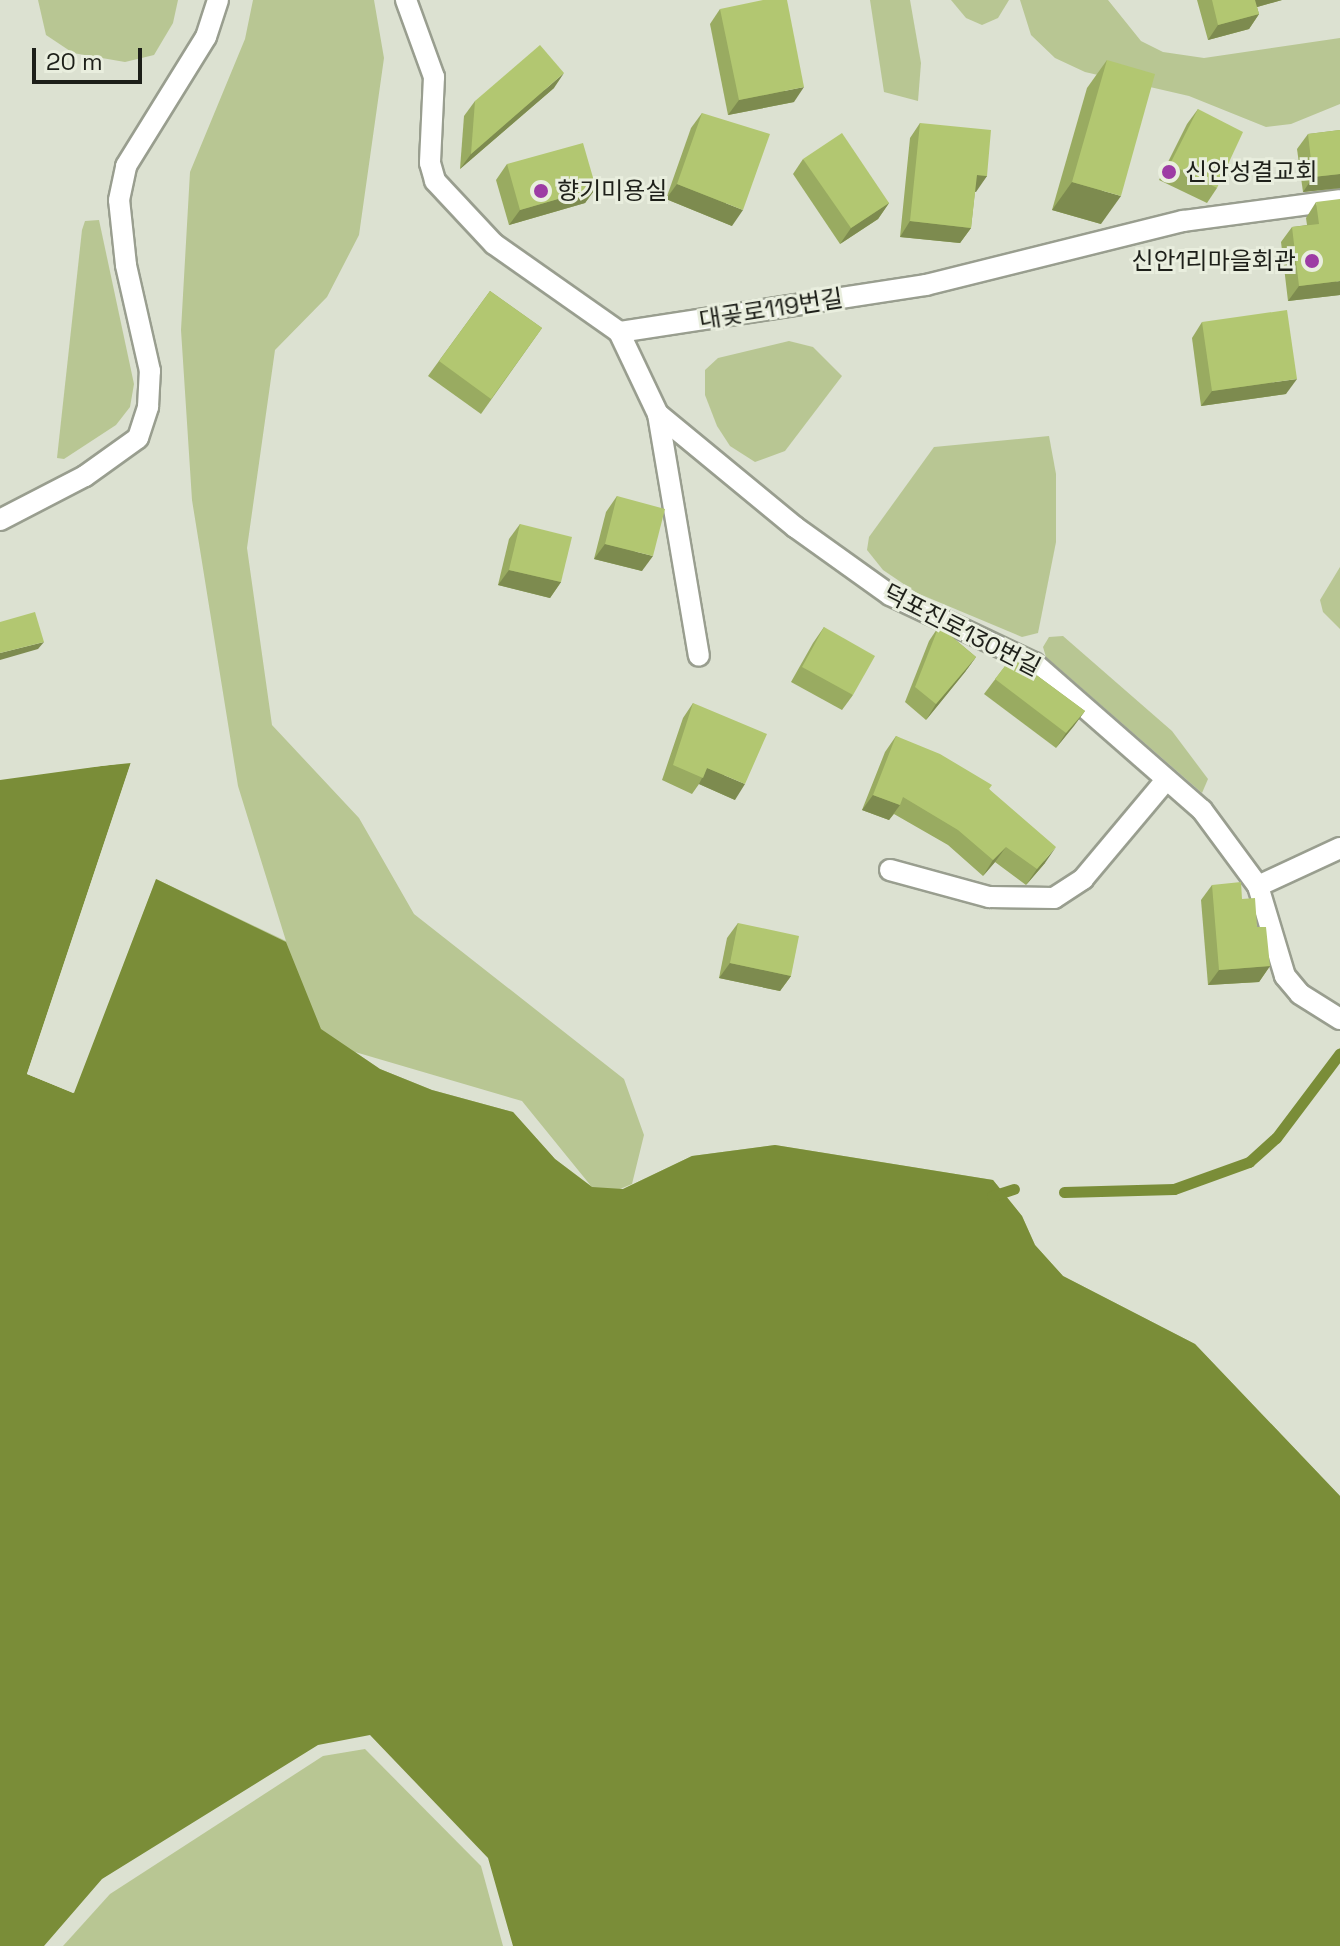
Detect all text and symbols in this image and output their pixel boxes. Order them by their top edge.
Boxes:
scale bar [36,32,146,82]
text: 20 m [46,46,103,77]
place label: 신안성결교회 [1185,158,1317,186]
marker: 신안성결교회 [1160,163,1178,181]
place label: 향기미용실 [557,177,667,205]
marker: 향기미용실 [532,182,550,200]
place label: 신안1리마을회관 [1131,247,1296,275]
marker: 신안1리마을회관 [1303,252,1321,270]
street label: 대곶로119번길 [697,283,845,335]
street label: 덕포진로130번길 [879,578,1045,682]

